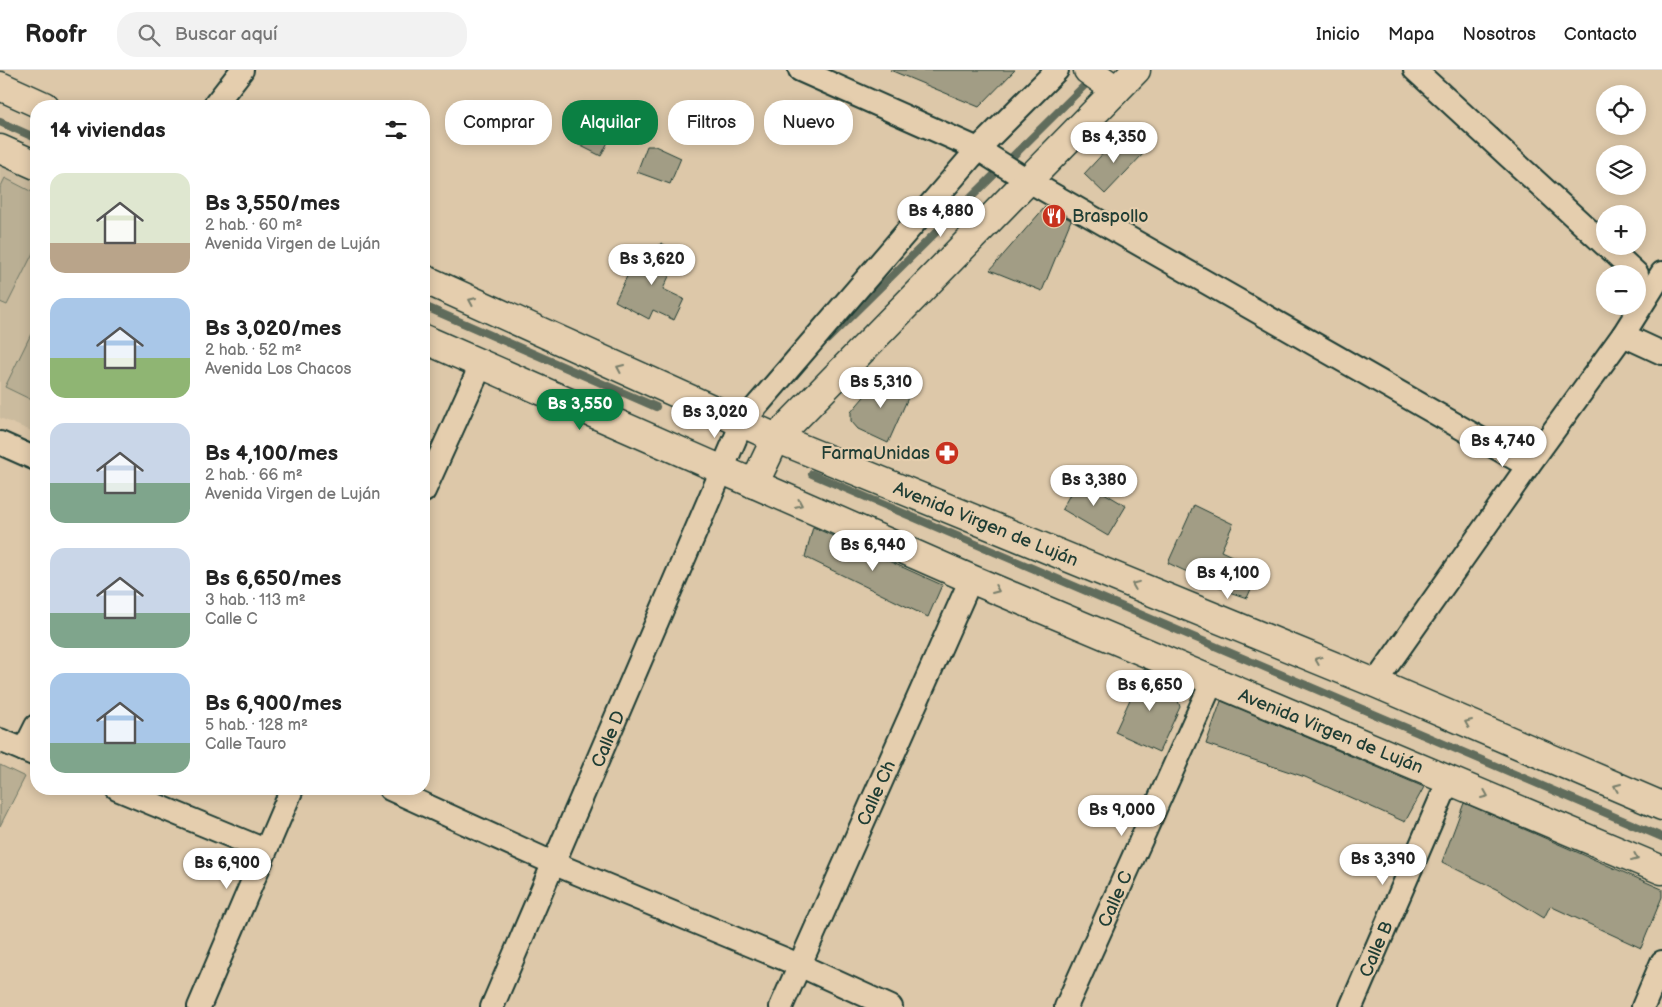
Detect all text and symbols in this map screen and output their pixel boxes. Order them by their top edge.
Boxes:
search box [117,12,467,57]
text: Roofr [25,20,87,49]
icon: search [135,21,163,49]
text: Buscar aquí [175,23,278,46]
text: Inicio [1316,24,1360,45]
text: Mapa [1388,24,1434,45]
text: Nosotros [1462,24,1536,45]
text: Contacto [1564,24,1637,45]
map controls [1596,85,1646,315]
button: locate [1596,85,1646,135]
chip: Comprar [445,100,552,145]
chip: Alquilar [562,100,658,145]
chip: Filtros [668,100,754,145]
chip: Nuevo [764,100,853,145]
icon: filters [382,116,410,144]
text: 14 viviendas [50,118,166,143]
pin: Bs 4,350 [1062,122,1166,164]
text: Bs 4,350 [1082,128,1147,147]
button: layers [1596,145,1646,195]
text: Bs 3,550/mes [205,191,340,216]
icon: home [90,193,150,253]
pin: Bs 4,880 [889,196,993,238]
text: Bs 4,880 [908,202,974,221]
restaurant icon: Braspollo [1041,203,1067,229]
button: + [1596,205,1646,255]
place label: Braspollo [1072,206,1148,227]
text: 2 hab. · 60 m² [205,216,302,235]
text: Avenida Virgen de Luján [205,235,380,254]
pin: Bs 3,620 [600,244,704,286]
text: Bs 3,620 [619,250,685,269]
button: − [1596,265,1646,315]
one-way arrow [468,297,477,307]
text: Bs 3,020/mes [205,316,341,341]
icon: home [90,318,150,378]
text: 2 hab. · 52 m² [205,341,302,360]
text: Avenida Los Chacos [205,360,352,379]
one-way arrow [616,363,625,374]
pin: Bs 5,310 [829,366,933,409]
text: Bs 5,310 [850,373,912,392]
pin: Bs 3,550 [528,388,632,431]
text: Bs 3,550 [548,395,612,414]
pin: Bs 3,020 [663,396,767,439]
text: Bs 3,020 [682,403,748,422]
pin: Bs 4,740 [1451,426,1555,468]
text: Bs 4,740 [1471,432,1535,451]
pharmacy icon: FarmaUnidas [934,440,960,466]
text: Bs 4,100/mes [205,441,338,466]
icon: home [90,443,150,503]
place label: FarmaUnidas [821,443,930,464]
pin: Bs 3,380 [1042,464,1146,507]
text: 2 hab. · 66 m² [205,466,303,485]
text: Bs 3,380 [1061,471,1127,490]
street label: Avenida Virgen de Luján [890,478,1081,571]
text: Avenida Virgen de Luján [205,485,380,504]
one-way arrow [794,497,803,508]
pin: Bs 6,940 [821,530,925,572]
text: Bs 6,940 [840,536,906,555]
pin: Bs 4,100 [1176,558,1280,600]
text: Bs 4,100 [1196,564,1260,583]
text: Bs 6,650/mes [205,566,341,591]
icon: home [90,568,150,628]
one-way arrow [1131,581,1140,591]
one-way arrow [991,584,1000,595]
text: 3 hab. · 113 m² [205,591,306,610]
text: Calle C [205,610,258,629]
one-way arrow [1314,656,1323,666]
pin: Bs 6,650 [1098,670,1202,712]
text: Bs 6,650 [1117,676,1183,695]
street label: Avenida Virgen de Luján [1235,685,1426,778]
text: Bs 6,900/mes [205,691,342,716]
icon: home [90,693,150,753]
street label: Calle D [587,708,630,771]
text: 5 hab. · 128 m² [205,716,308,735]
one-way arrow [1464,719,1473,730]
text: Calle Tauro [205,735,286,754]
street label: Calle Ch [853,757,900,829]
one-way arrow [1613,783,1622,794]
one-way arrow [1480,789,1489,799]
pin: Bs 9,000 [1070,794,1174,837]
text: Bs 9,000 [1089,801,1155,820]
pin: Bs 3,390 [1331,844,1435,886]
pin: Bs 6,900 [175,848,279,890]
text: Bs 3,390 [1350,850,1416,869]
one-way arrow [1630,853,1638,863]
text: Bs 6,900 [194,854,260,873]
street label: Calle C [1094,868,1137,931]
street label: Calle B [1355,918,1398,980]

